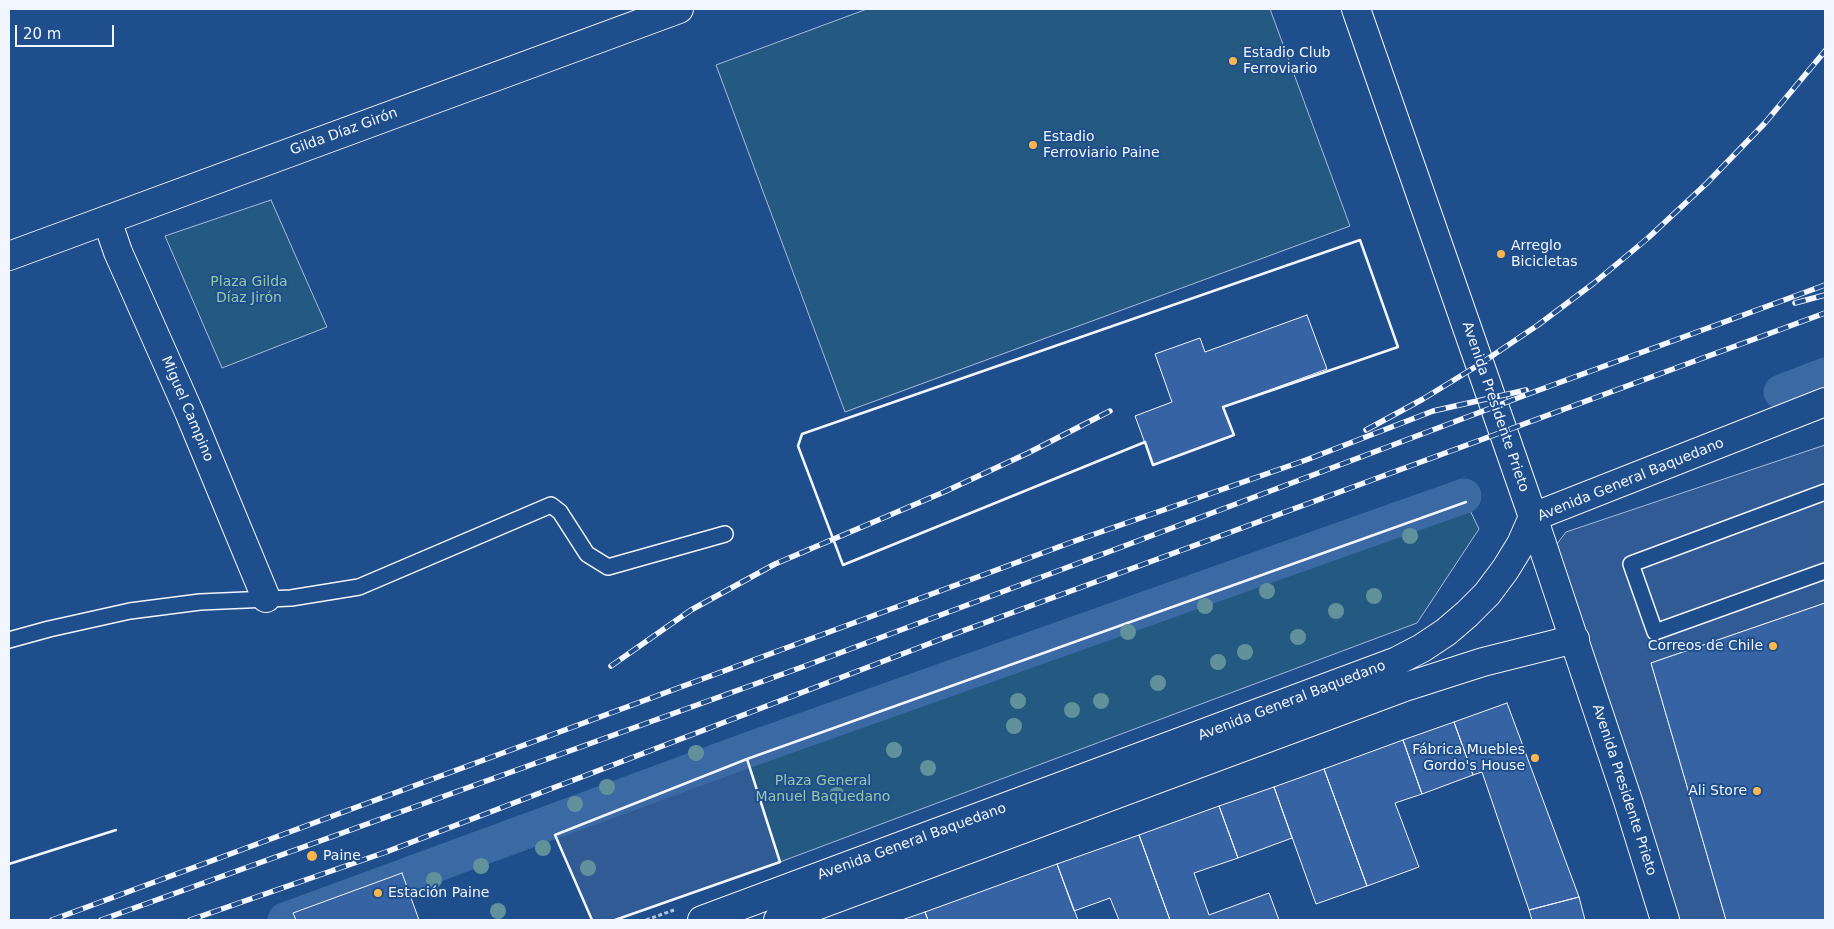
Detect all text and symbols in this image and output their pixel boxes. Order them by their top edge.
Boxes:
scale bar [18,15,116,47]
text: 20 m [23,25,61,43]
place label: Estadio Club Ferroviario [1243,45,1330,78]
marker: Estadio Club Ferroviario [1227,55,1239,67]
street label: Gilda Díaz Girón [288,105,400,159]
place label: Estadio Ferroviario Paine [1043,129,1160,162]
marker: Estadio Ferroviario Paine [1027,139,1039,151]
place label: Arreglo Bicicletas [1511,238,1578,270]
marker: Arreglo Bicicletas [1495,248,1507,260]
park label: Plaza Gilda Díaz Jirón [210,274,288,306]
street label: Avenida Presidente Prieto [1458,320,1532,494]
street label: Miguel Campino [157,354,217,464]
street label: Avenida General Baquedano [1535,435,1727,525]
place label: Correos de Chile [1648,638,1763,654]
marker: Correos de Chile [1767,640,1779,652]
street label: Avenida General Baquedano [1196,657,1388,745]
street label: Avenida Presidente Prieto [1588,702,1660,878]
place label: Fábrica Muebles Gordo's House [1412,742,1525,774]
marker: Fábrica Muebles Gordo's House [1529,752,1541,764]
park label: Plaza General Manuel Baquedano [756,773,890,806]
place label: Ali Store [1688,783,1747,799]
marker: Ali Store [1751,785,1763,797]
street label: Avenida General Baquedano [815,800,1009,884]
place label: Paine [323,848,361,864]
marker: Paine [305,849,319,863]
place label: Estación Paine [388,885,489,901]
marker: Estación Paine [372,887,384,899]

